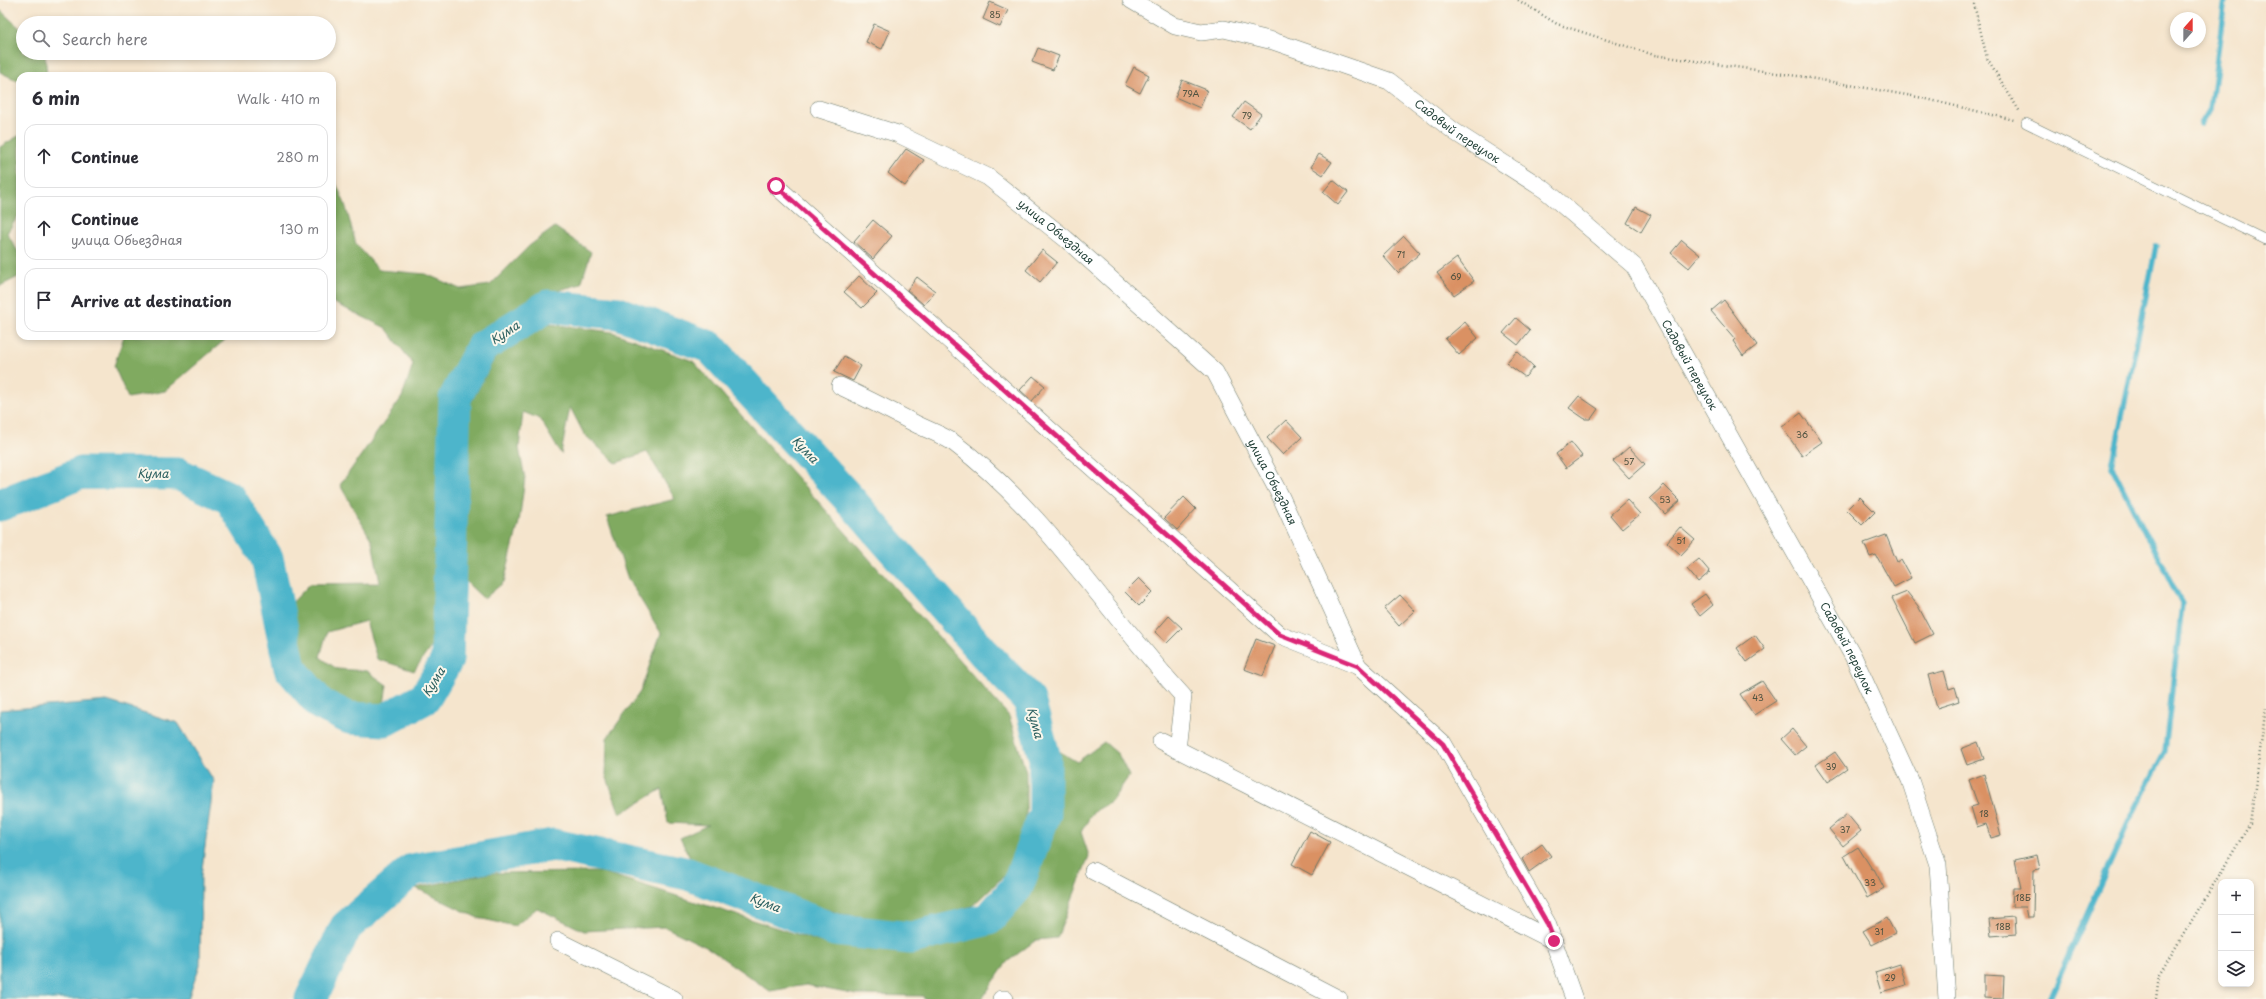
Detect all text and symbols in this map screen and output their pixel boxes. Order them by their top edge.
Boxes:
house number: 85 [989,7,1001,21]
north arrow [2170,12,2206,48]
search box [16,16,336,60]
icon: search [30,27,52,49]
text: Search here [62,27,148,50]
text: 6 min [32,85,80,111]
house number: 79А [1183,86,1200,100]
text: Walk · 410 m [237,89,320,108]
street label: Садовый переулок [1411,95,1504,167]
house number: 79 [1242,108,1252,122]
icon: ahead [33,145,55,167]
text: Continue [71,145,139,168]
text: 280 m [277,147,319,166]
route start [767,177,785,195]
street label: улица Обьездная [1014,195,1098,268]
text: Continue [71,207,139,230]
icon: ahead [33,217,55,239]
text: 130 m [280,219,319,238]
text: улица Обьездная [71,230,183,249]
house number: 71 [1397,247,1405,261]
house number: 69 [1450,269,1462,283]
icon: arrive [33,289,55,311]
text: Arrive at destination [71,289,232,312]
water label: Кума [486,316,523,348]
street label: Садовый переулок [1658,316,1722,413]
house number: 36 [1796,427,1808,441]
water label: Кума [788,432,823,467]
street label: улица Обьездная [1244,436,1302,528]
house number: 57 [1624,454,1634,468]
water label: Кума [137,464,169,482]
house number: 53 [1659,492,1671,506]
house number: 51 [1676,533,1686,547]
street label: Садовый переулок [1816,599,1878,697]
water label: Кума [417,663,449,700]
house number: 43 [1752,690,1764,704]
water label: Кума [1023,705,1049,741]
house number: 39 [1825,759,1837,773]
house number: 18 [1979,806,1989,820]
house number: 37 [1840,822,1850,836]
house number: 33 [1864,875,1876,889]
map controls [2218,879,2254,987]
button: + [2218,879,2254,915]
water label: Кума [747,888,784,916]
house number: 18Б [2015,890,2031,904]
button: − [2218,915,2254,951]
house number: 18В [1995,919,2011,933]
house number: 31 [1874,924,1884,938]
route end [1545,932,1563,950]
button: layers [2218,951,2254,987]
house number: 29 [1884,970,1896,984]

